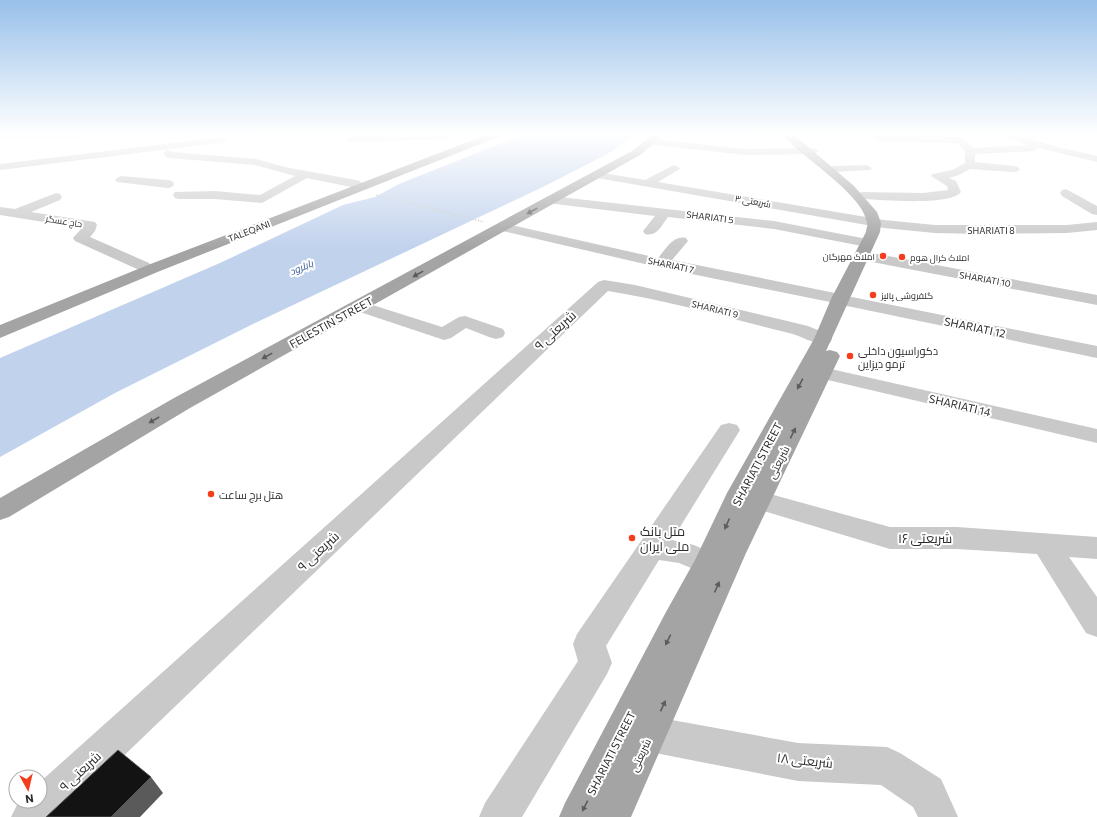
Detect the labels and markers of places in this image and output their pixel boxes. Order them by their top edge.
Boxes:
place label: املاک مهرگان [823,251,875,262]
marker: املاک مهرگان [878,251,888,261]
marker: املاک کرال هوم [897,252,907,262]
place label: املاک کرال هوم [910,252,969,264]
marker: گلفروشی پالیز [868,290,878,300]
place label: گلفروشی پالیز [880,290,933,302]
place label: دکوراسیون داخلی ترمو دیزاین [858,344,938,371]
marker: دکوراسیون داخلی ترمو دیزاین [845,351,855,361]
place label: هتل برج ساعت [219,488,283,503]
marker: هتل برج ساعت [206,489,216,499]
place label: متل بانک ملی ایران [640,523,689,554]
marker: متل بانک ملی ایران [627,533,637,543]

